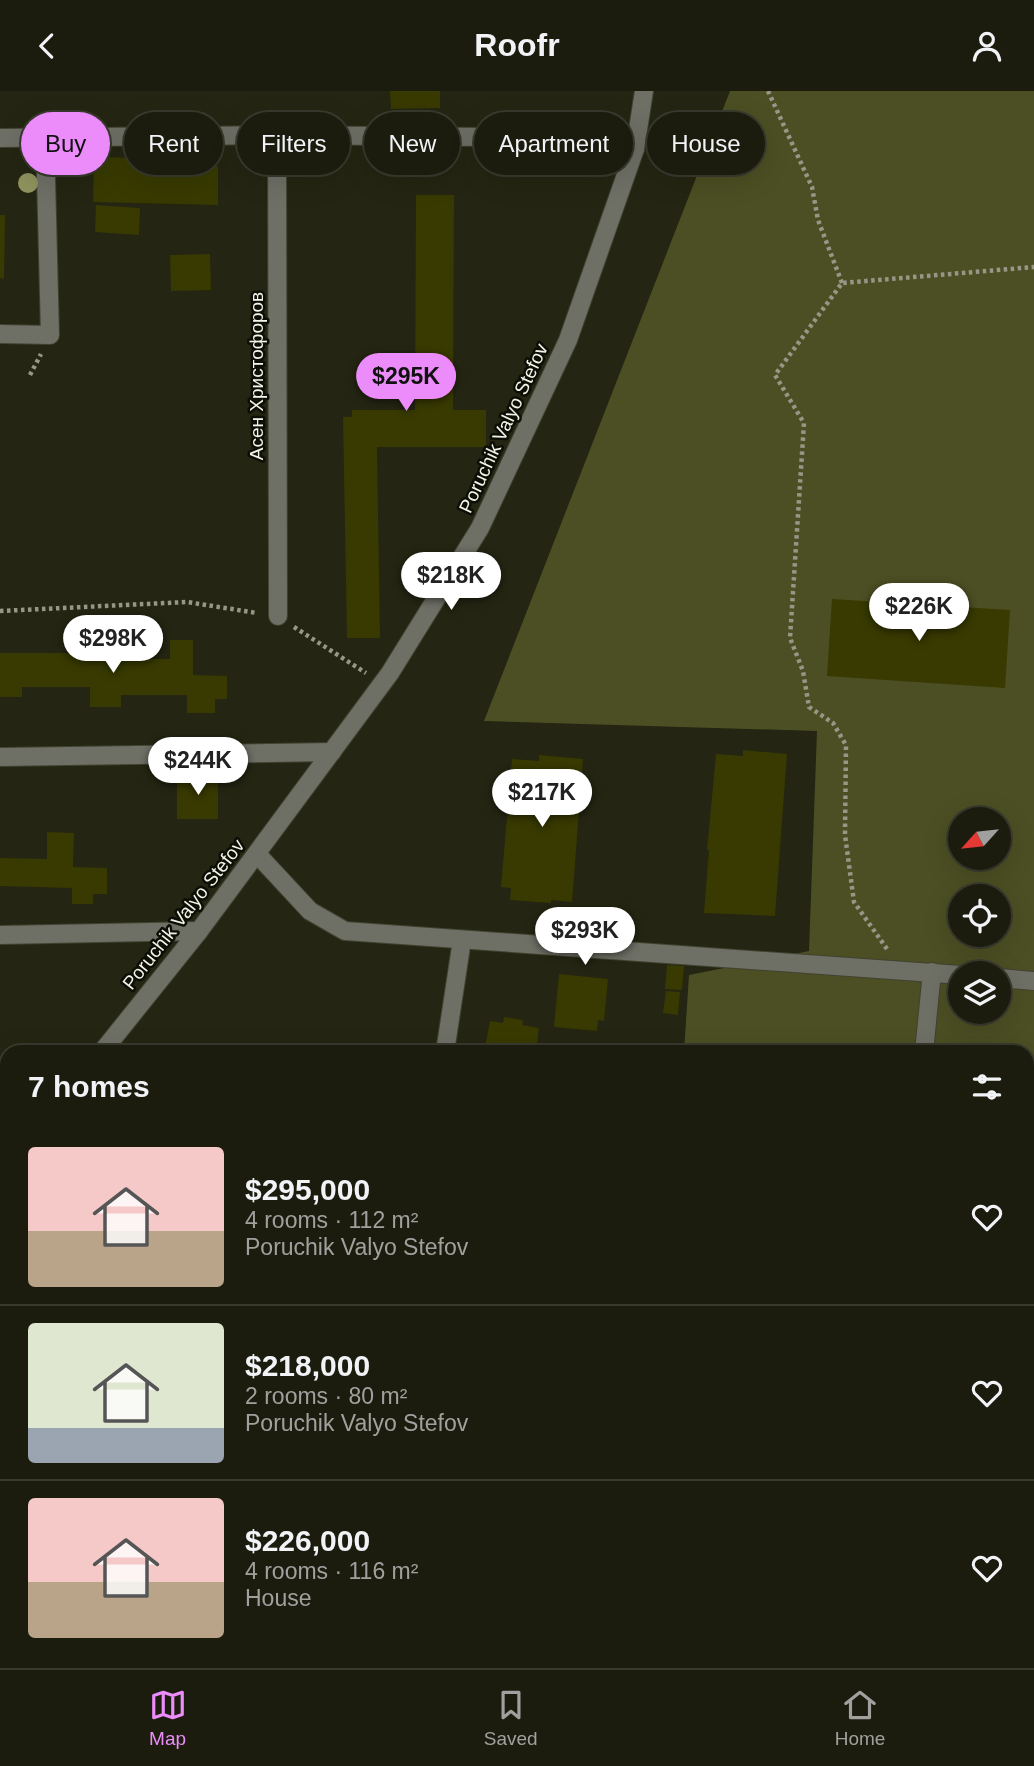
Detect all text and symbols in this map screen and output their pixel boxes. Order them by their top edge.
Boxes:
icon: back [28,27,66,65]
text: Roofr [474,27,560,63]
icon: person [968,27,1006,65]
chip: Buy [21,112,110,175]
chip: Rent [124,112,223,175]
chip: Filters [237,112,350,175]
chip: New [364,112,460,175]
chip: Apartment [474,112,633,175]
chip: House [647,112,765,175]
street label: Асен Христофоров [246,292,267,460]
street label: Poruchik Valyo Stefov [455,340,552,516]
pin: $295K [357,353,455,413]
text: $295K [372,363,440,389]
pin: $218K [402,553,500,612]
text: $218K [417,562,485,588]
pin: $226K [870,583,968,643]
text: $226K [885,593,953,619]
pin: $298K [64,615,162,675]
text: $298K [79,625,147,651]
pin: $244K [149,737,247,797]
text: $244K [164,747,232,773]
pin: $217K [493,769,591,829]
text: $217K [508,779,576,805]
north arrow [948,807,1012,870]
map controls [948,807,1011,1024]
street label: Poruchik Valyo Stefov [118,835,249,993]
button: locate [948,884,1011,947]
pin: $293K [536,907,634,967]
text: $293K [551,917,619,943]
button: layers [948,961,1011,1024]
icon: filters [968,1068,1006,1106]
text: 7 homes [28,1070,150,1103]
text: $295,000 [245,1173,370,1206]
icon: home [84,1175,168,1259]
icon: heart [968,1198,1006,1236]
text: 4 rooms · 112 m² [245,1207,418,1233]
text: Poruchik Valyo Stefov [245,1234,468,1260]
text: $218,000 [245,1349,370,1382]
icon: home [84,1351,168,1435]
icon: heart [968,1374,1006,1412]
text: 2 rooms · 80 m² [245,1383,407,1409]
text: Poruchik Valyo Stefov [245,1410,468,1436]
text: $226,000 [245,1524,370,1557]
icon: home [84,1526,168,1610]
icon: heart [968,1549,1006,1587]
text: 4 rooms · 116 m² [245,1558,418,1584]
text: House [245,1585,311,1611]
tab: Map [149,1686,187,1750]
tab: Saved [484,1686,538,1750]
tab: Home [835,1686,885,1750]

